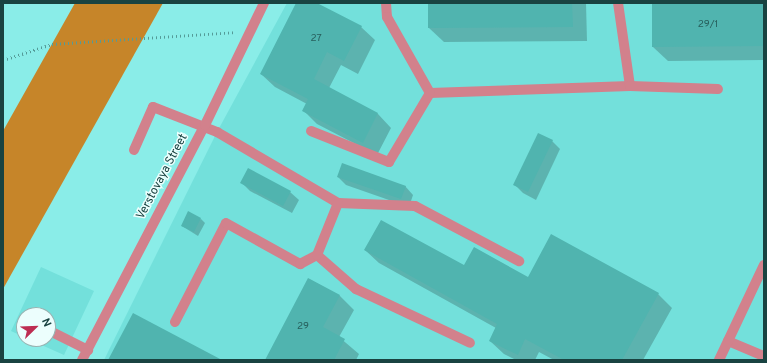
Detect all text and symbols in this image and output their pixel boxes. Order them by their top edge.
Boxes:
house number: 29/1 [698,19,718,31]
house number: 27 [310,33,322,45]
street label: Verstovaya Street [134,132,192,222]
north arrow [16,307,56,347]
text: N [38,316,54,329]
house number: 29 [297,321,309,333]

